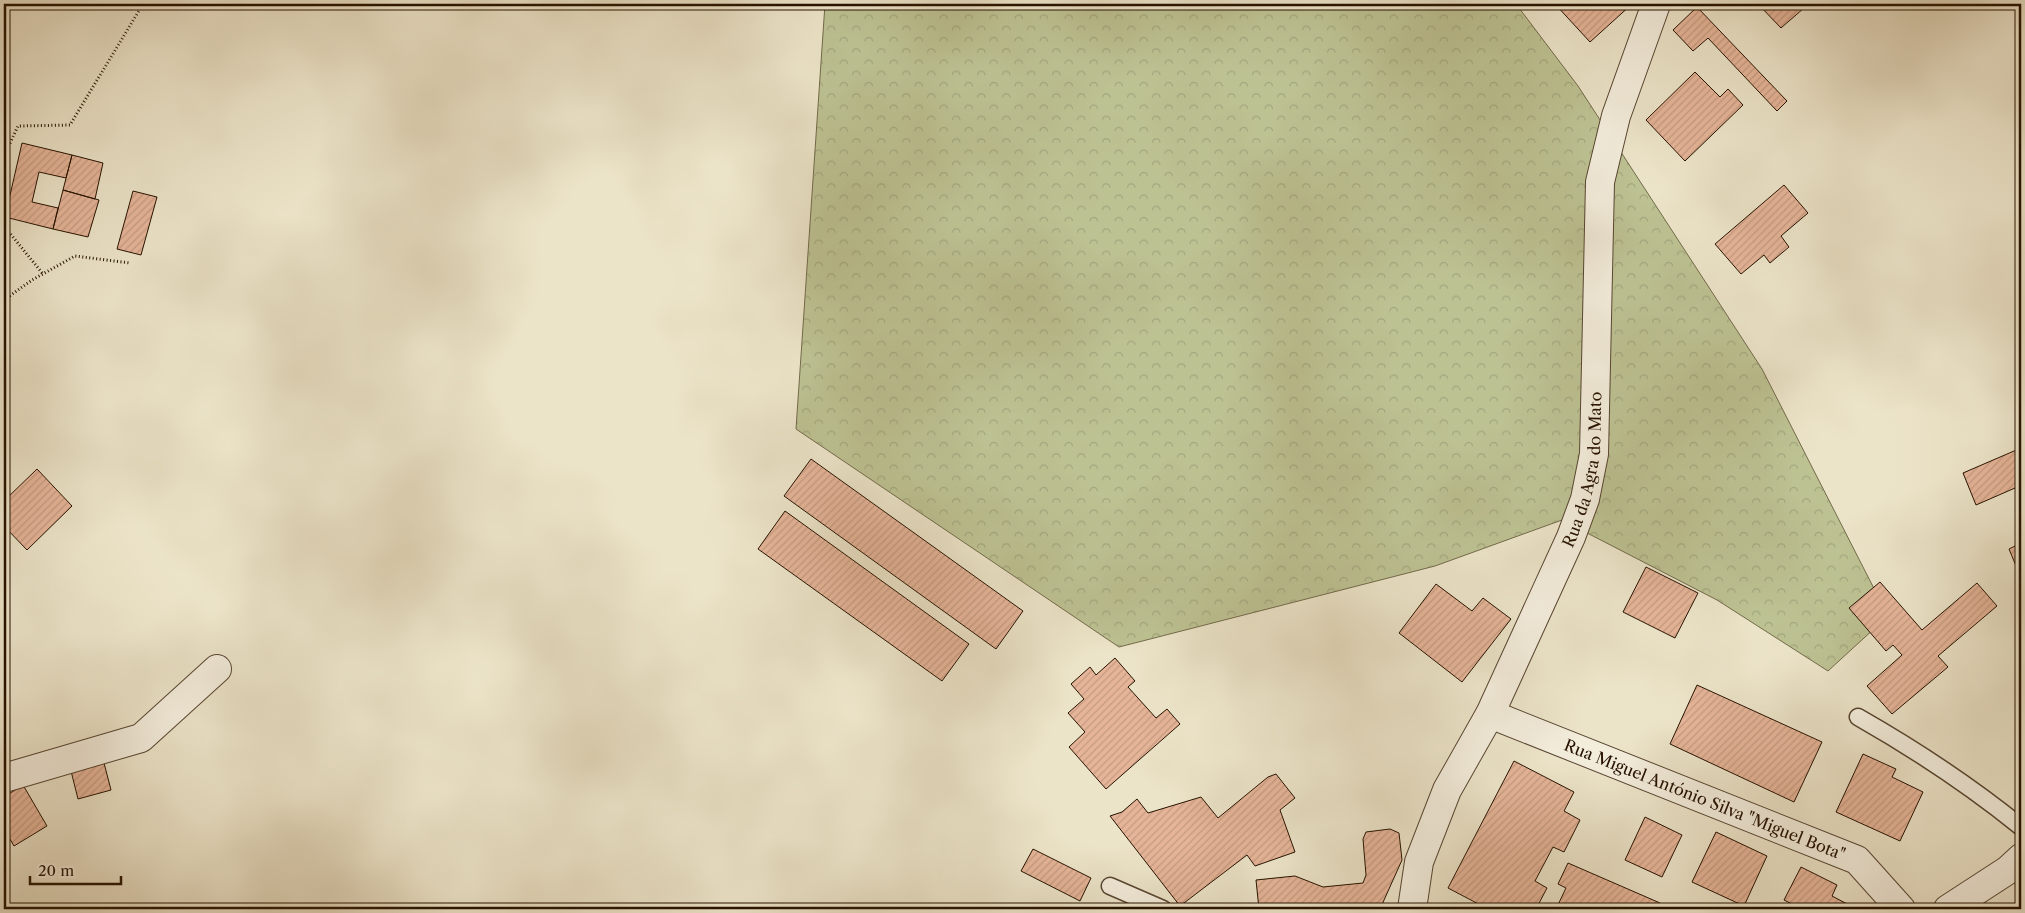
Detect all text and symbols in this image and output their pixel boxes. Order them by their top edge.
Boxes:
street label: Rua da Agra do Mato [1558,391,1605,550]
street label: Rua Miguel António Silva "Miguel Bota" [1561,735,1848,864]
scale bar [30,853,121,885]
text: 20 m [38,861,74,880]

